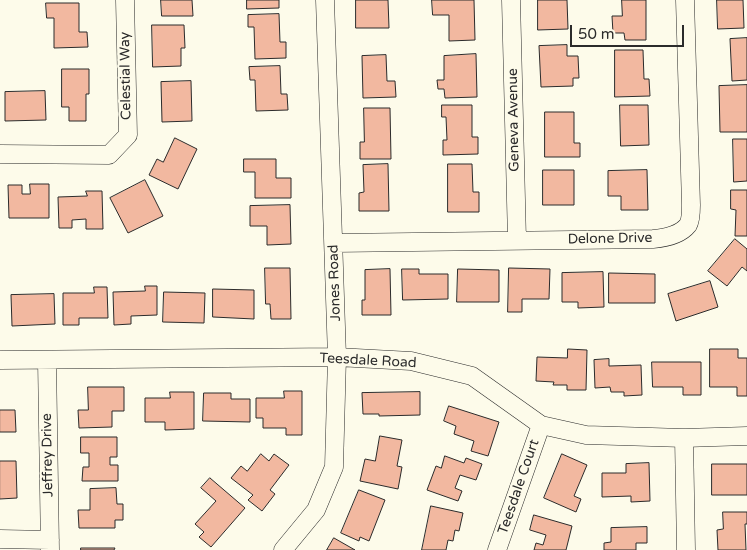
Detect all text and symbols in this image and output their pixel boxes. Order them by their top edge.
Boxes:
scale bar [572,15,686,47]
text: 50 m [578,25,615,43]
street label: Celestial Way [117,32,135,120]
street label: Geneva Avenue [505,68,523,172]
street label: Delone Drive [567,230,653,248]
street label: Jones Road [325,244,345,322]
street label: Teesdale Road [319,350,417,372]
street label: Jeffrey Drive [39,413,57,497]
street label: Teesdale Court [495,437,543,537]

